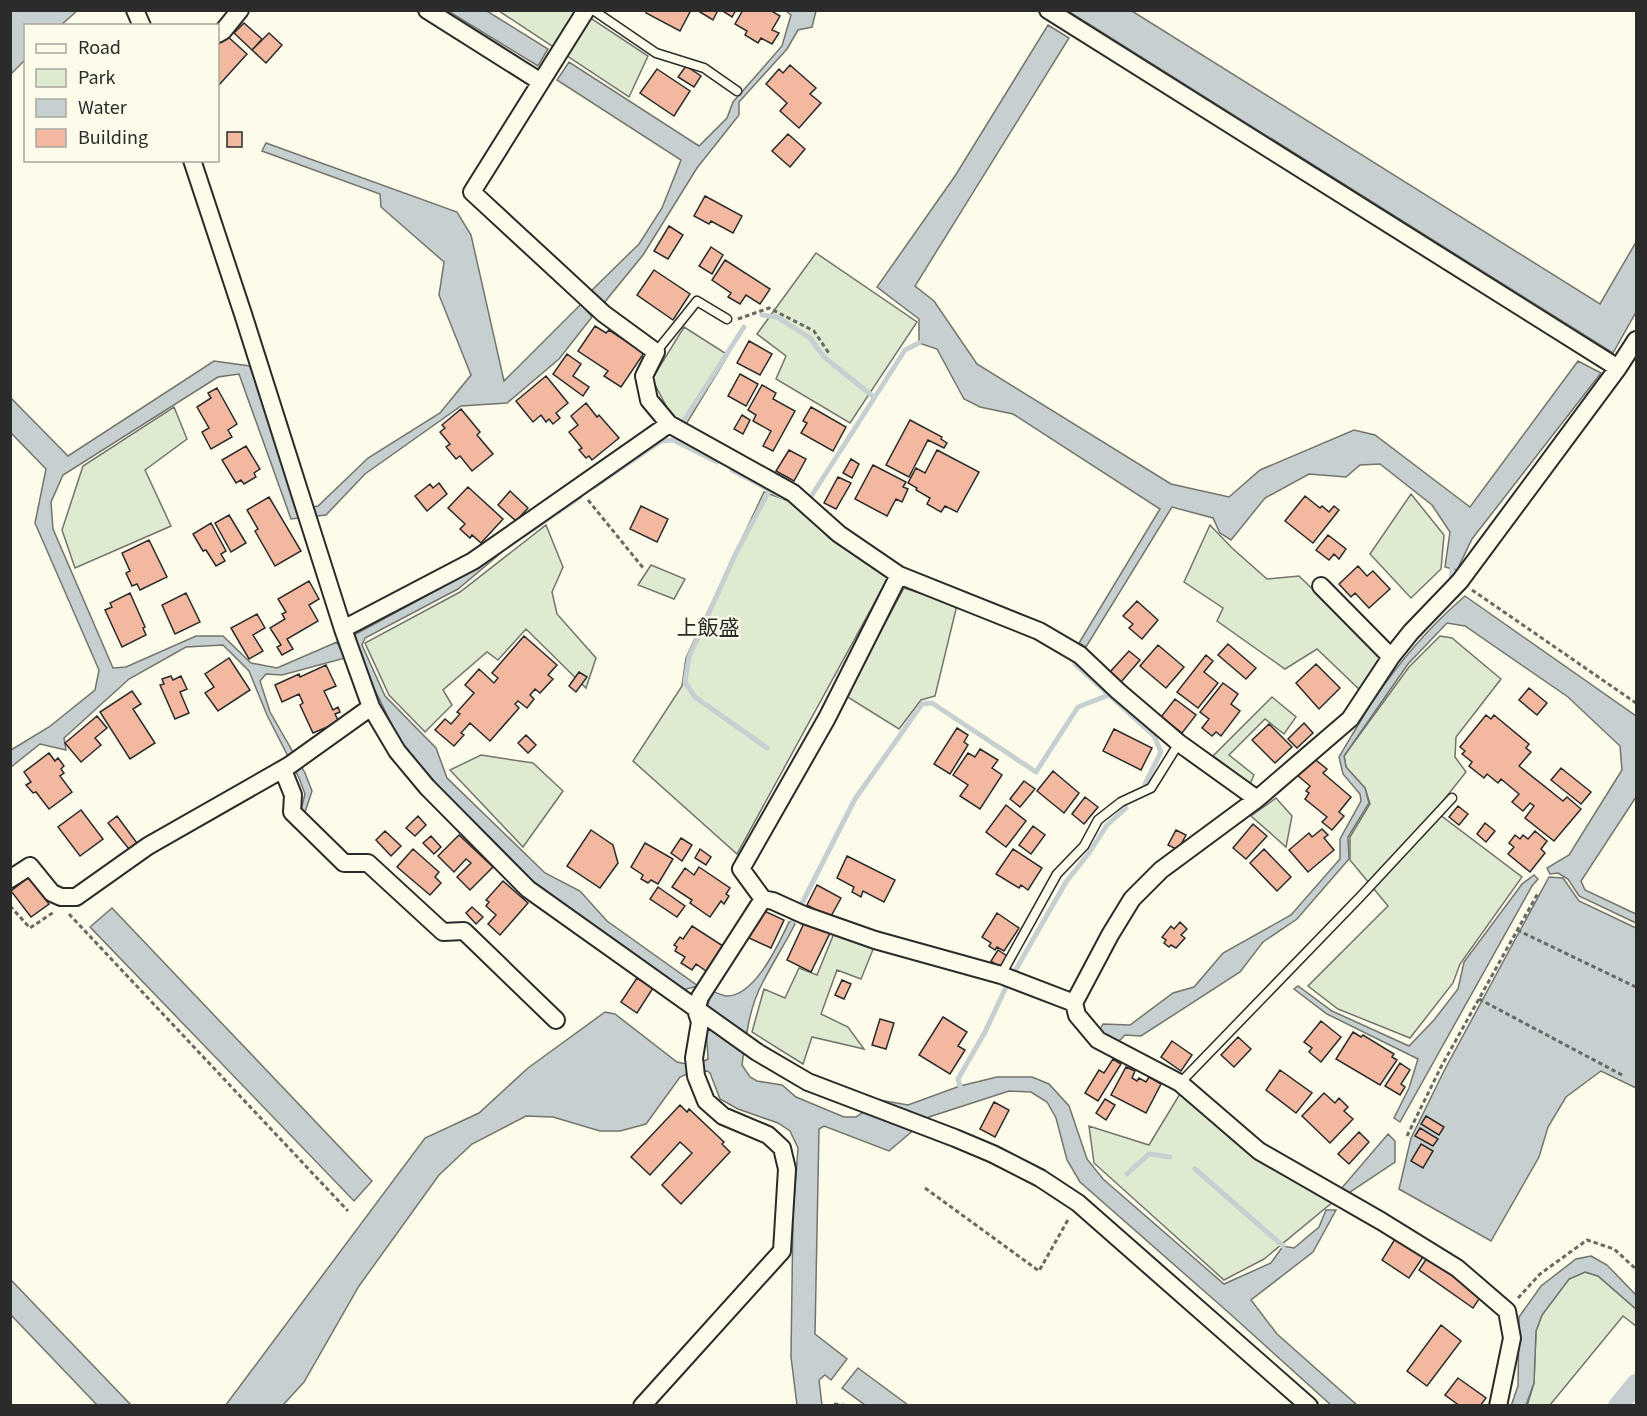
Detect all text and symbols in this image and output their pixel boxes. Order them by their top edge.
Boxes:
legend [24,24,219,162]
text: Road [78,33,121,59]
text: Park [78,63,116,89]
text: Water [78,93,128,119]
text: Building [78,123,148,149]
district label: 上飯盛 [677,611,740,641]

